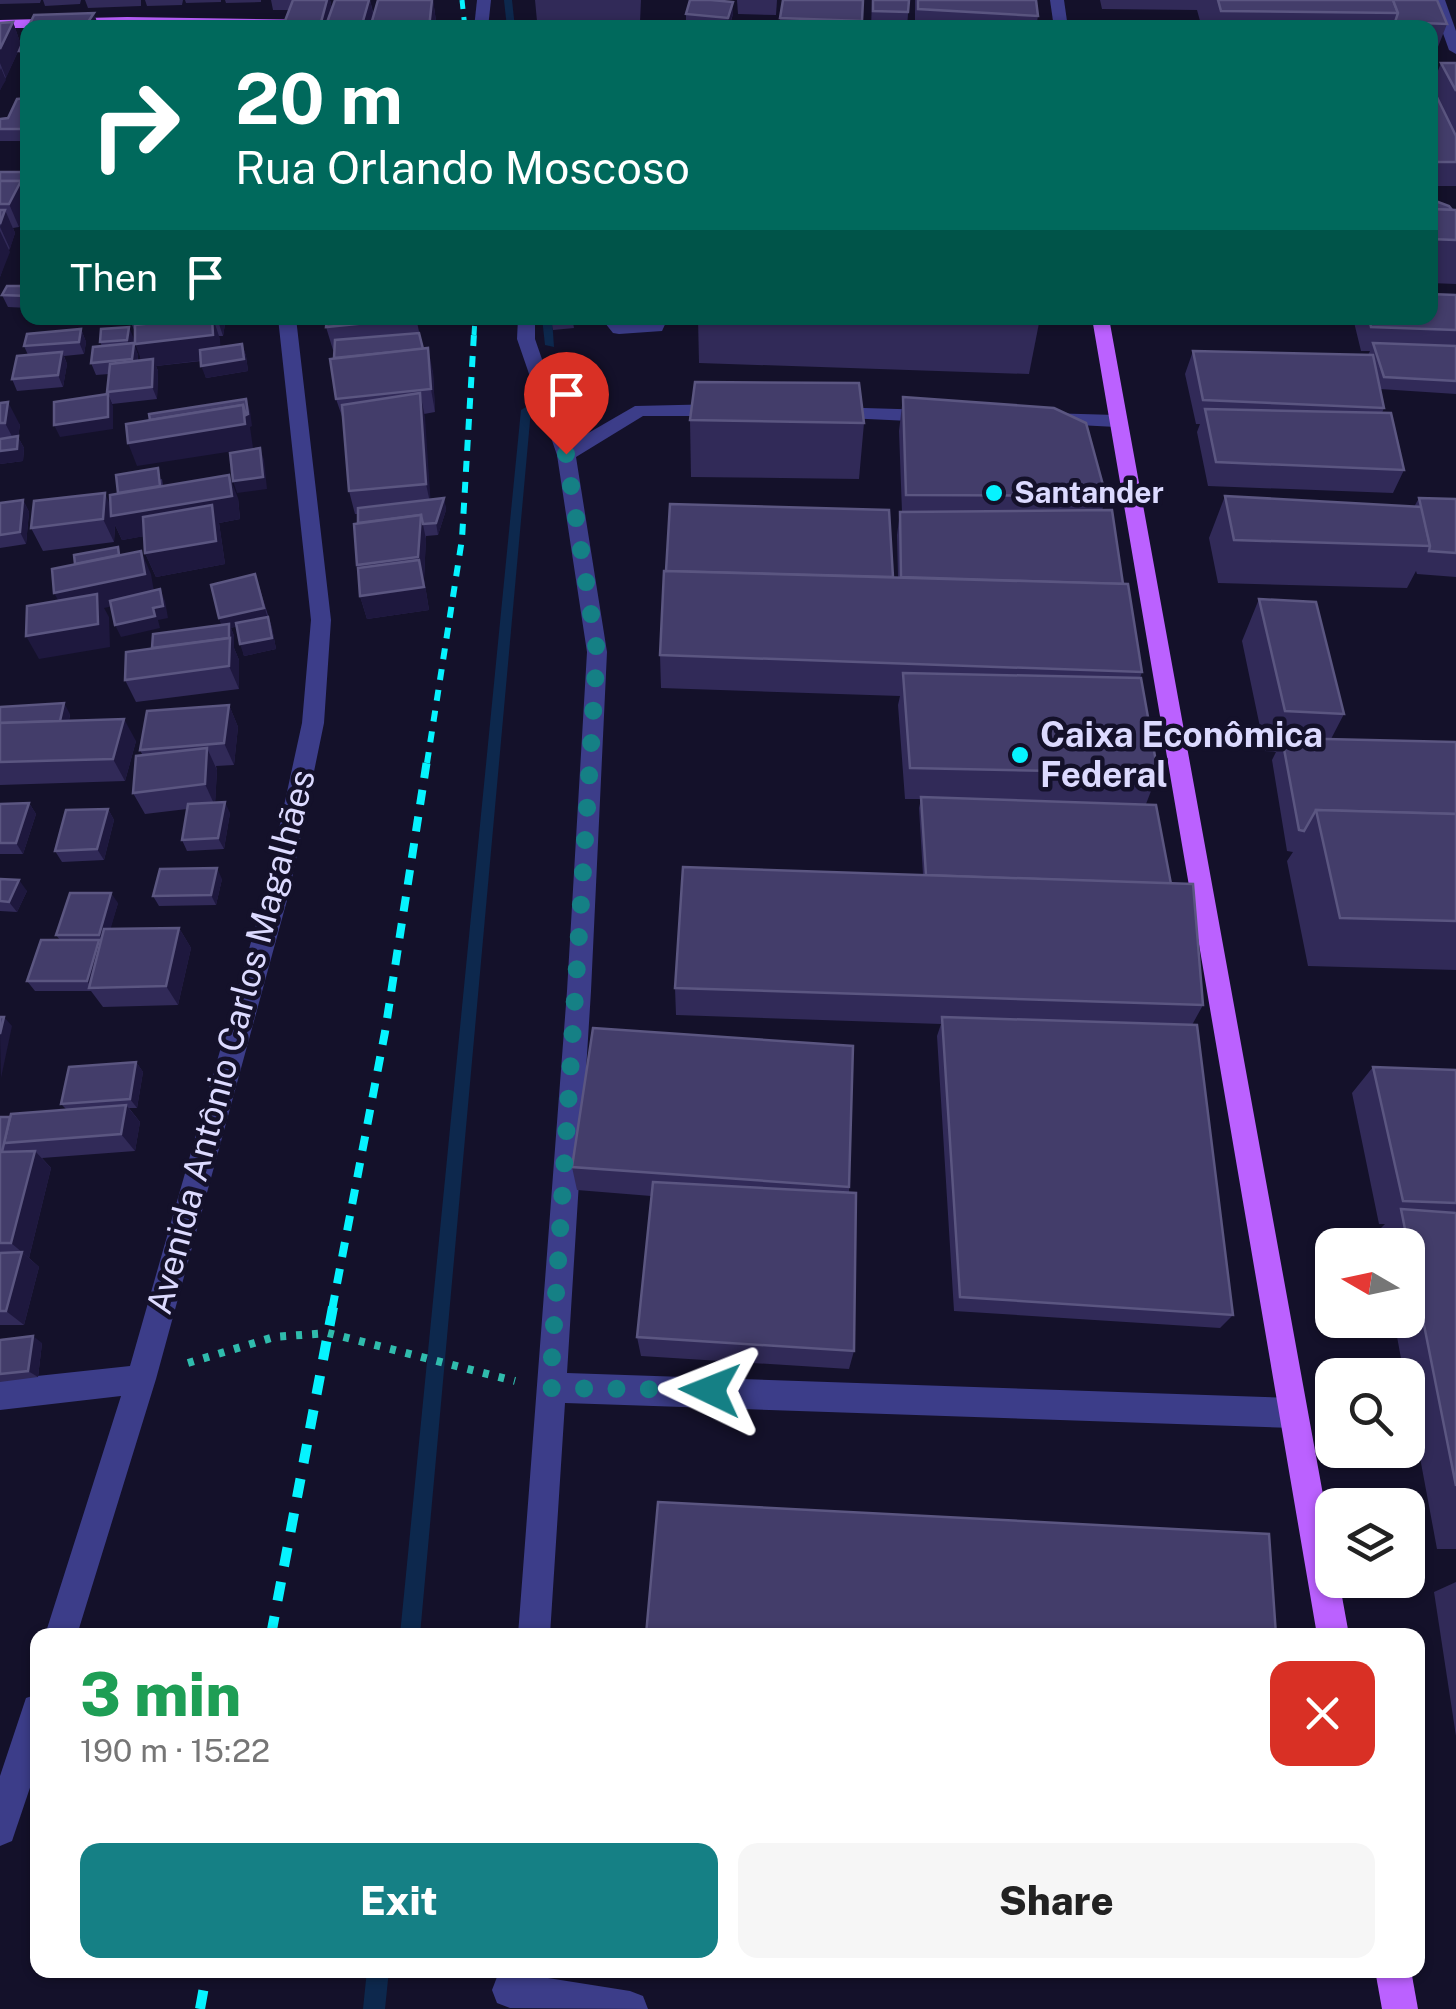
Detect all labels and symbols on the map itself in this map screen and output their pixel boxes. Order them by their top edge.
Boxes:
pin [524,352,609,455]
place label: Santander [1014,474,1164,510]
marker: Santander [983,482,1005,504]
place label: Caixa Econômica Federal [1040,714,1323,795]
marker: Caixa Econômica Federal [1009,744,1031,766]
street label: Avenida Antônio Carlos Magalhães [138,765,323,1319]
north arrow [1315,1228,1425,1338]
position arrow [658,1338,762,1442]

